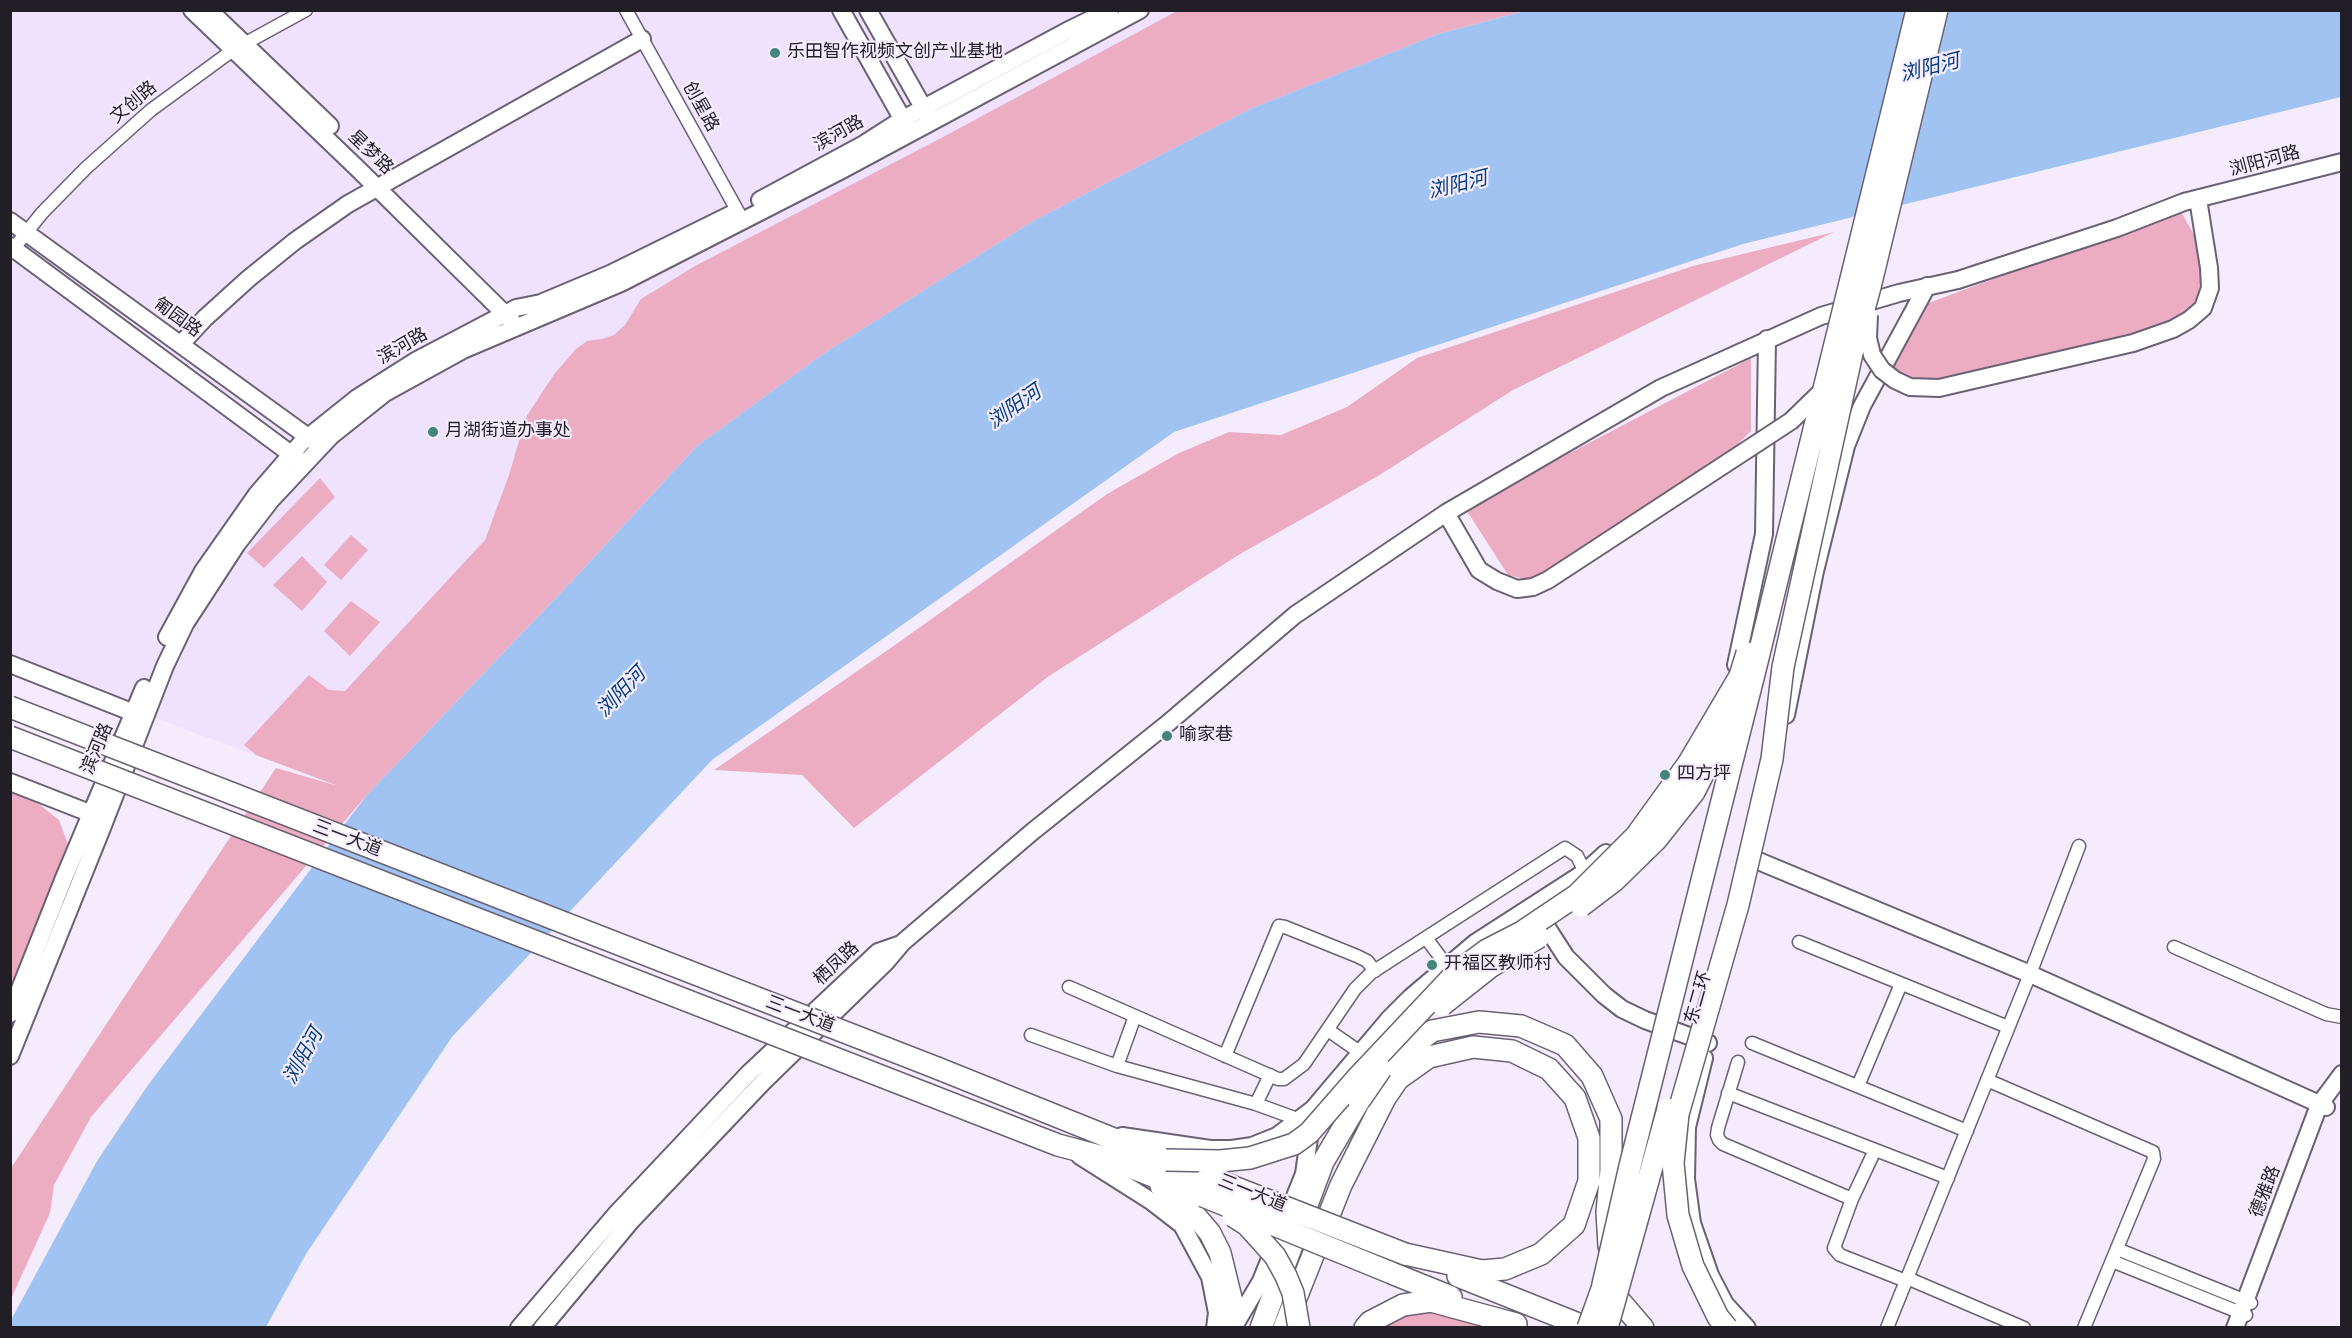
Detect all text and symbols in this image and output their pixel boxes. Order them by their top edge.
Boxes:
place label: 乐田智作视频文创产业基地 [787,42,1003,64]
marker: 乐田智作视频文创产业基地 [768,46,782,60]
water label: 浏阳河 [1898,50,1962,88]
street label: 文创路 [106,77,162,129]
street label: 创星路 [677,78,723,136]
street label: 滨河路 [810,111,868,157]
street label: 星梦路 [343,126,397,180]
street label: 浏阳河路 [2227,142,2303,182]
water label: 浏阳河 [1426,167,1490,205]
street label: 匍园路 [149,293,205,343]
street label: 滨河路 [374,324,432,370]
water label: 浏阳河 [984,381,1046,435]
place label: 月湖街道办事处 [445,421,571,443]
marker: 月湖街道办事处 [426,425,440,439]
water label: 浏阳河 [593,663,651,723]
street label: 滨河路 [78,720,118,778]
place label: 喻家巷 [1179,725,1233,747]
marker: 喻家巷 [1160,729,1174,743]
place label: 四方坪 [1677,764,1731,786]
marker: 四方坪 [1658,768,1672,782]
street label: 三一大道 [310,816,384,862]
street label: 栖凤路 [810,938,864,990]
place label: 开福区教师村 [1444,954,1552,976]
marker: 开福区教师村 [1425,958,1439,972]
street label: 东二环 [1681,969,1717,1027]
street label: 三一大道 [763,992,837,1038]
water label: 浏阳河 [279,1025,329,1089]
street label: 德雅路 [2246,1163,2286,1221]
street label: 三一大道 [1215,1171,1289,1217]

